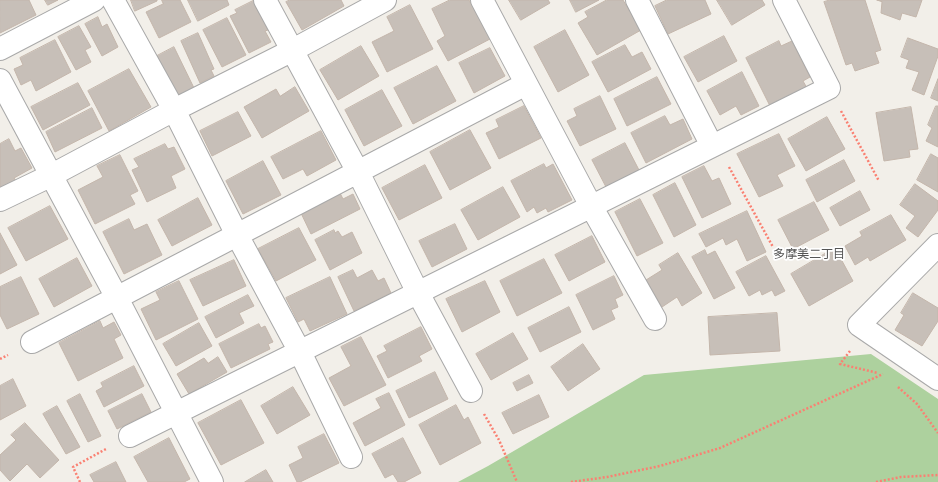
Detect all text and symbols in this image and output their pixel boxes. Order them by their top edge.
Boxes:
district label: 多摩美二丁目 [773,248,845,262]

